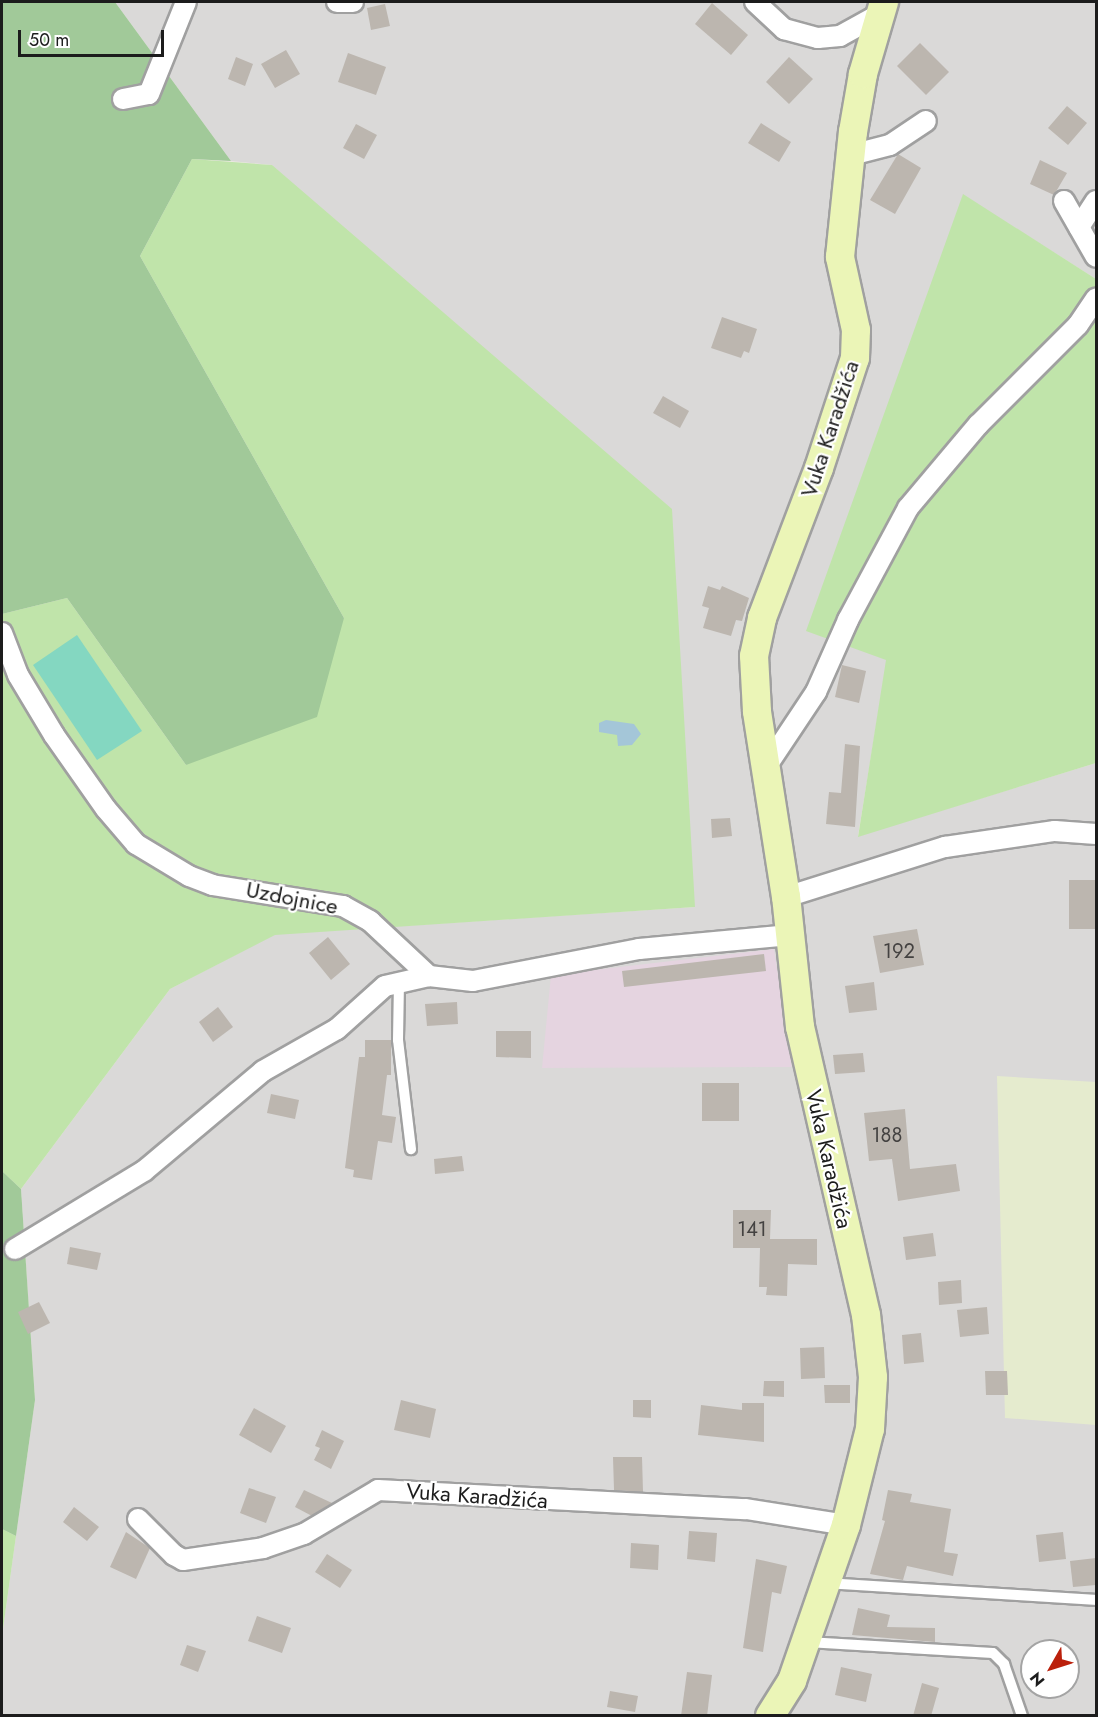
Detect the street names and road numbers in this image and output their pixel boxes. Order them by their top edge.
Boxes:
street label: Vuka Karadžića [796,357,864,501]
street label: Uzdojnice [244,876,340,920]
street label: Vuka Karadžića [800,1087,858,1231]
street label: Vuka Karadžića [405,1478,549,1514]

